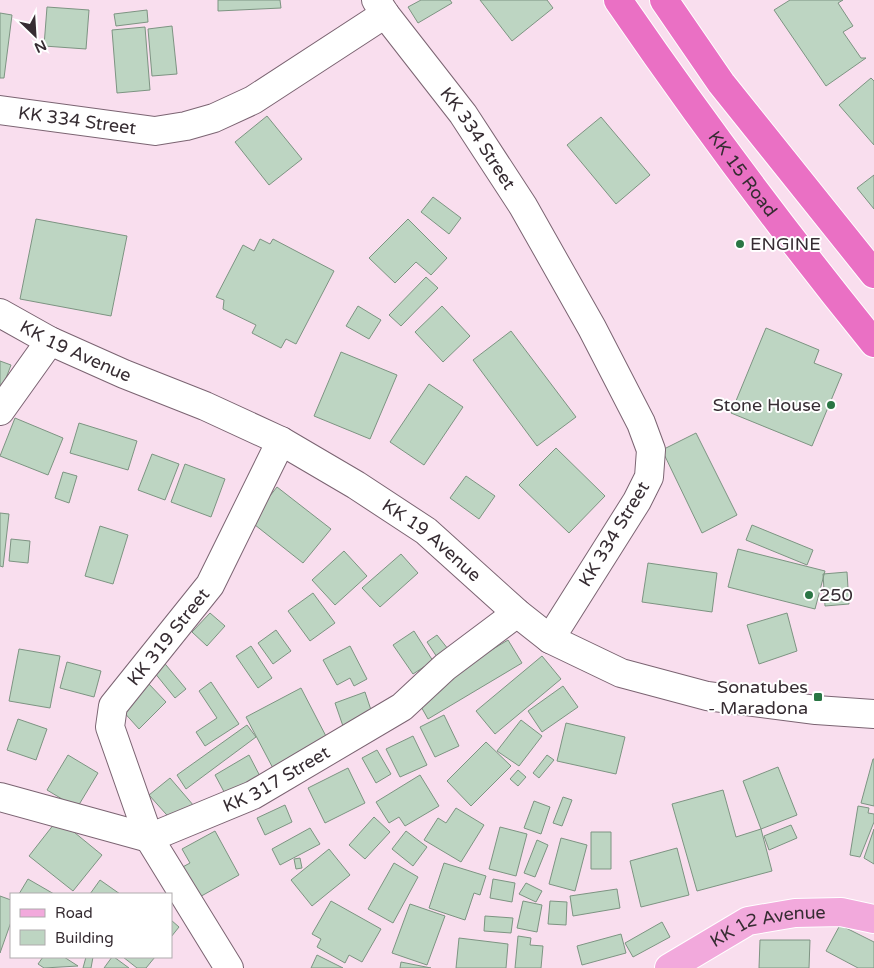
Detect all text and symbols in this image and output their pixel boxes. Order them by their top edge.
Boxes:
north arrow [10,10,60,60]
text: N [32,36,49,56]
street label: KK 334 Street [435,83,520,194]
street label: KK 334 Street [17,102,138,139]
street label: KK 15 Road [704,127,782,221]
place label: ENGINE [750,233,821,255]
marker: ENGINE [734,238,746,250]
street label: KK 19 Avenue [16,315,135,387]
place label: Stone House [713,394,821,416]
marker: Stone House [825,399,837,411]
street label: KK 334 Street [574,477,654,591]
street label: KK 19 Avenue [378,494,486,586]
street label: KK 319 Street [123,584,214,690]
place label: 250 [819,584,853,606]
marker: 250 [803,589,815,601]
place label: Sonatubes - Maradona [708,676,808,719]
marker: Sonatubes - Maradona [812,691,824,703]
street label: KK 317 Street [220,741,334,817]
legend [10,893,172,958]
street label: KK 12 Avenue [706,901,826,952]
text: Road [55,904,93,922]
text: Building [55,929,114,947]

